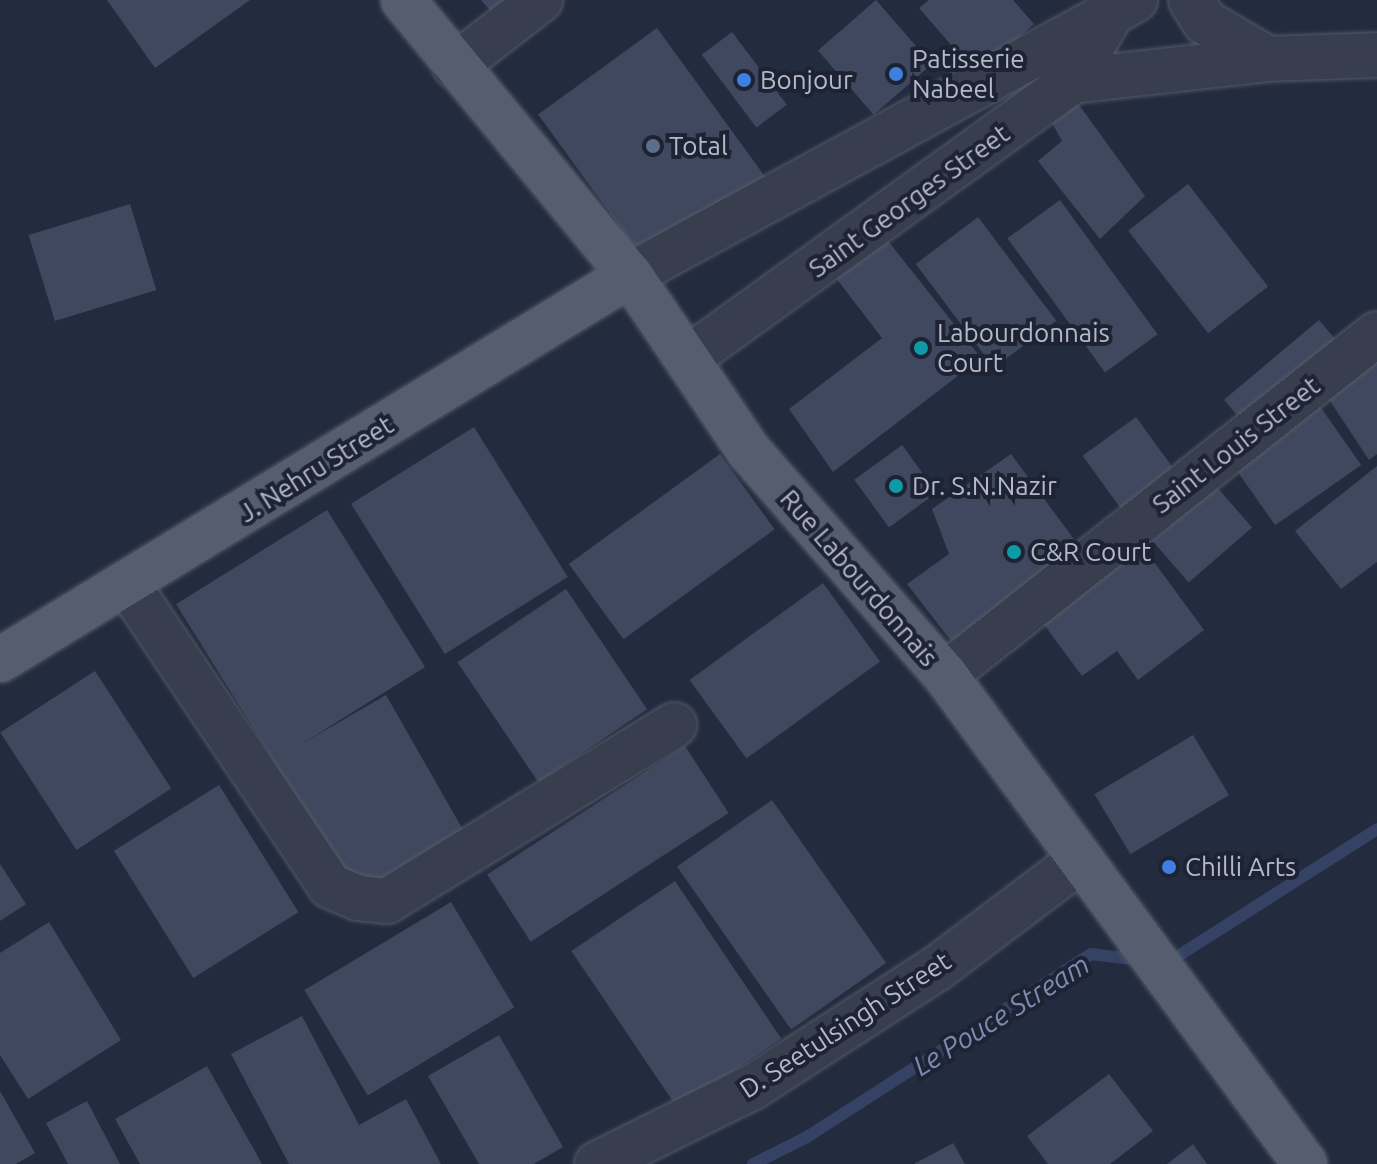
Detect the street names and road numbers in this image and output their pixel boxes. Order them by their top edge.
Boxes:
street label: Saint Georges Street [803,118,1015,284]
street label: Saint Louis Street [1146,370,1326,520]
street label: J. Nehru Street [233,409,399,529]
street label: Rue Labourdonnais [774,483,944,673]
street label: D. Seetulsingh Street [734,945,956,1105]

